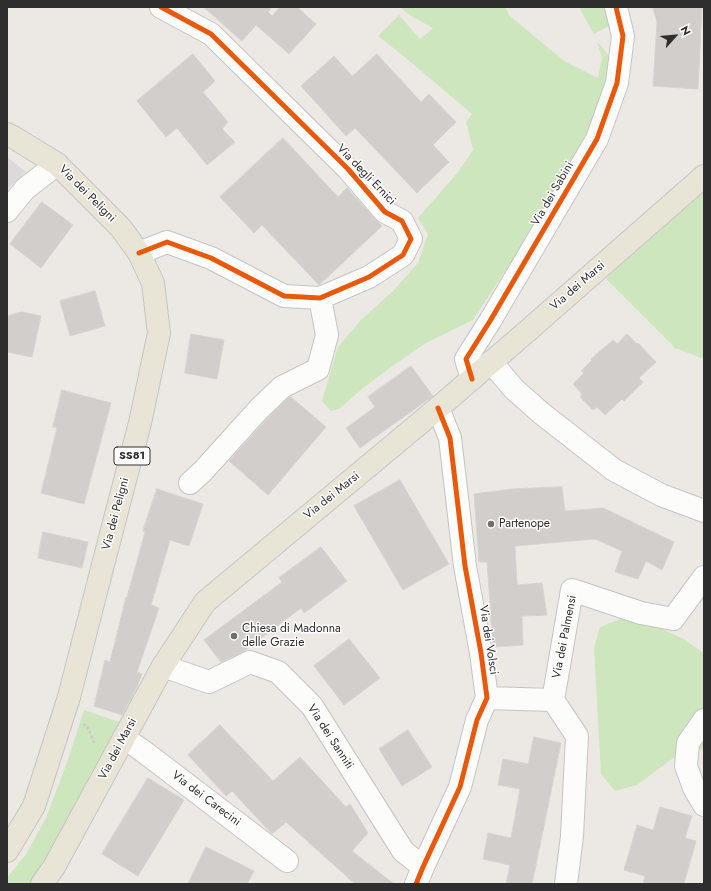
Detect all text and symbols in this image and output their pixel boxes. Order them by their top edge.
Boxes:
north arrow [655,16,695,56]
text: N [677,23,695,38]
street label: Via degli Ernici [333,142,399,208]
street label: Via dei Sabini [529,159,577,229]
street label: Via dei Peligni [56,163,118,225]
street label: Via dei Marsi [548,258,608,314]
road number: SS81 [114,447,150,465]
street label: Via dei Marsi [301,469,363,523]
street label: Via dei Peligni [99,476,133,552]
place label: Partenope [499,517,550,531]
marker: Partenope [486,519,496,529]
street label: Via dei Palmensi [550,594,580,680]
street label: Via dei Volsci [475,604,501,676]
place label: Chiesa di Madonna delle Grazie [242,622,341,650]
marker: Chiesa di Madonna delle Grazie [229,631,239,641]
street label: Via dei Sanniti [304,702,356,772]
street label: Via dei Marsi [96,716,140,782]
street label: Via dei Carecini [169,768,243,830]

